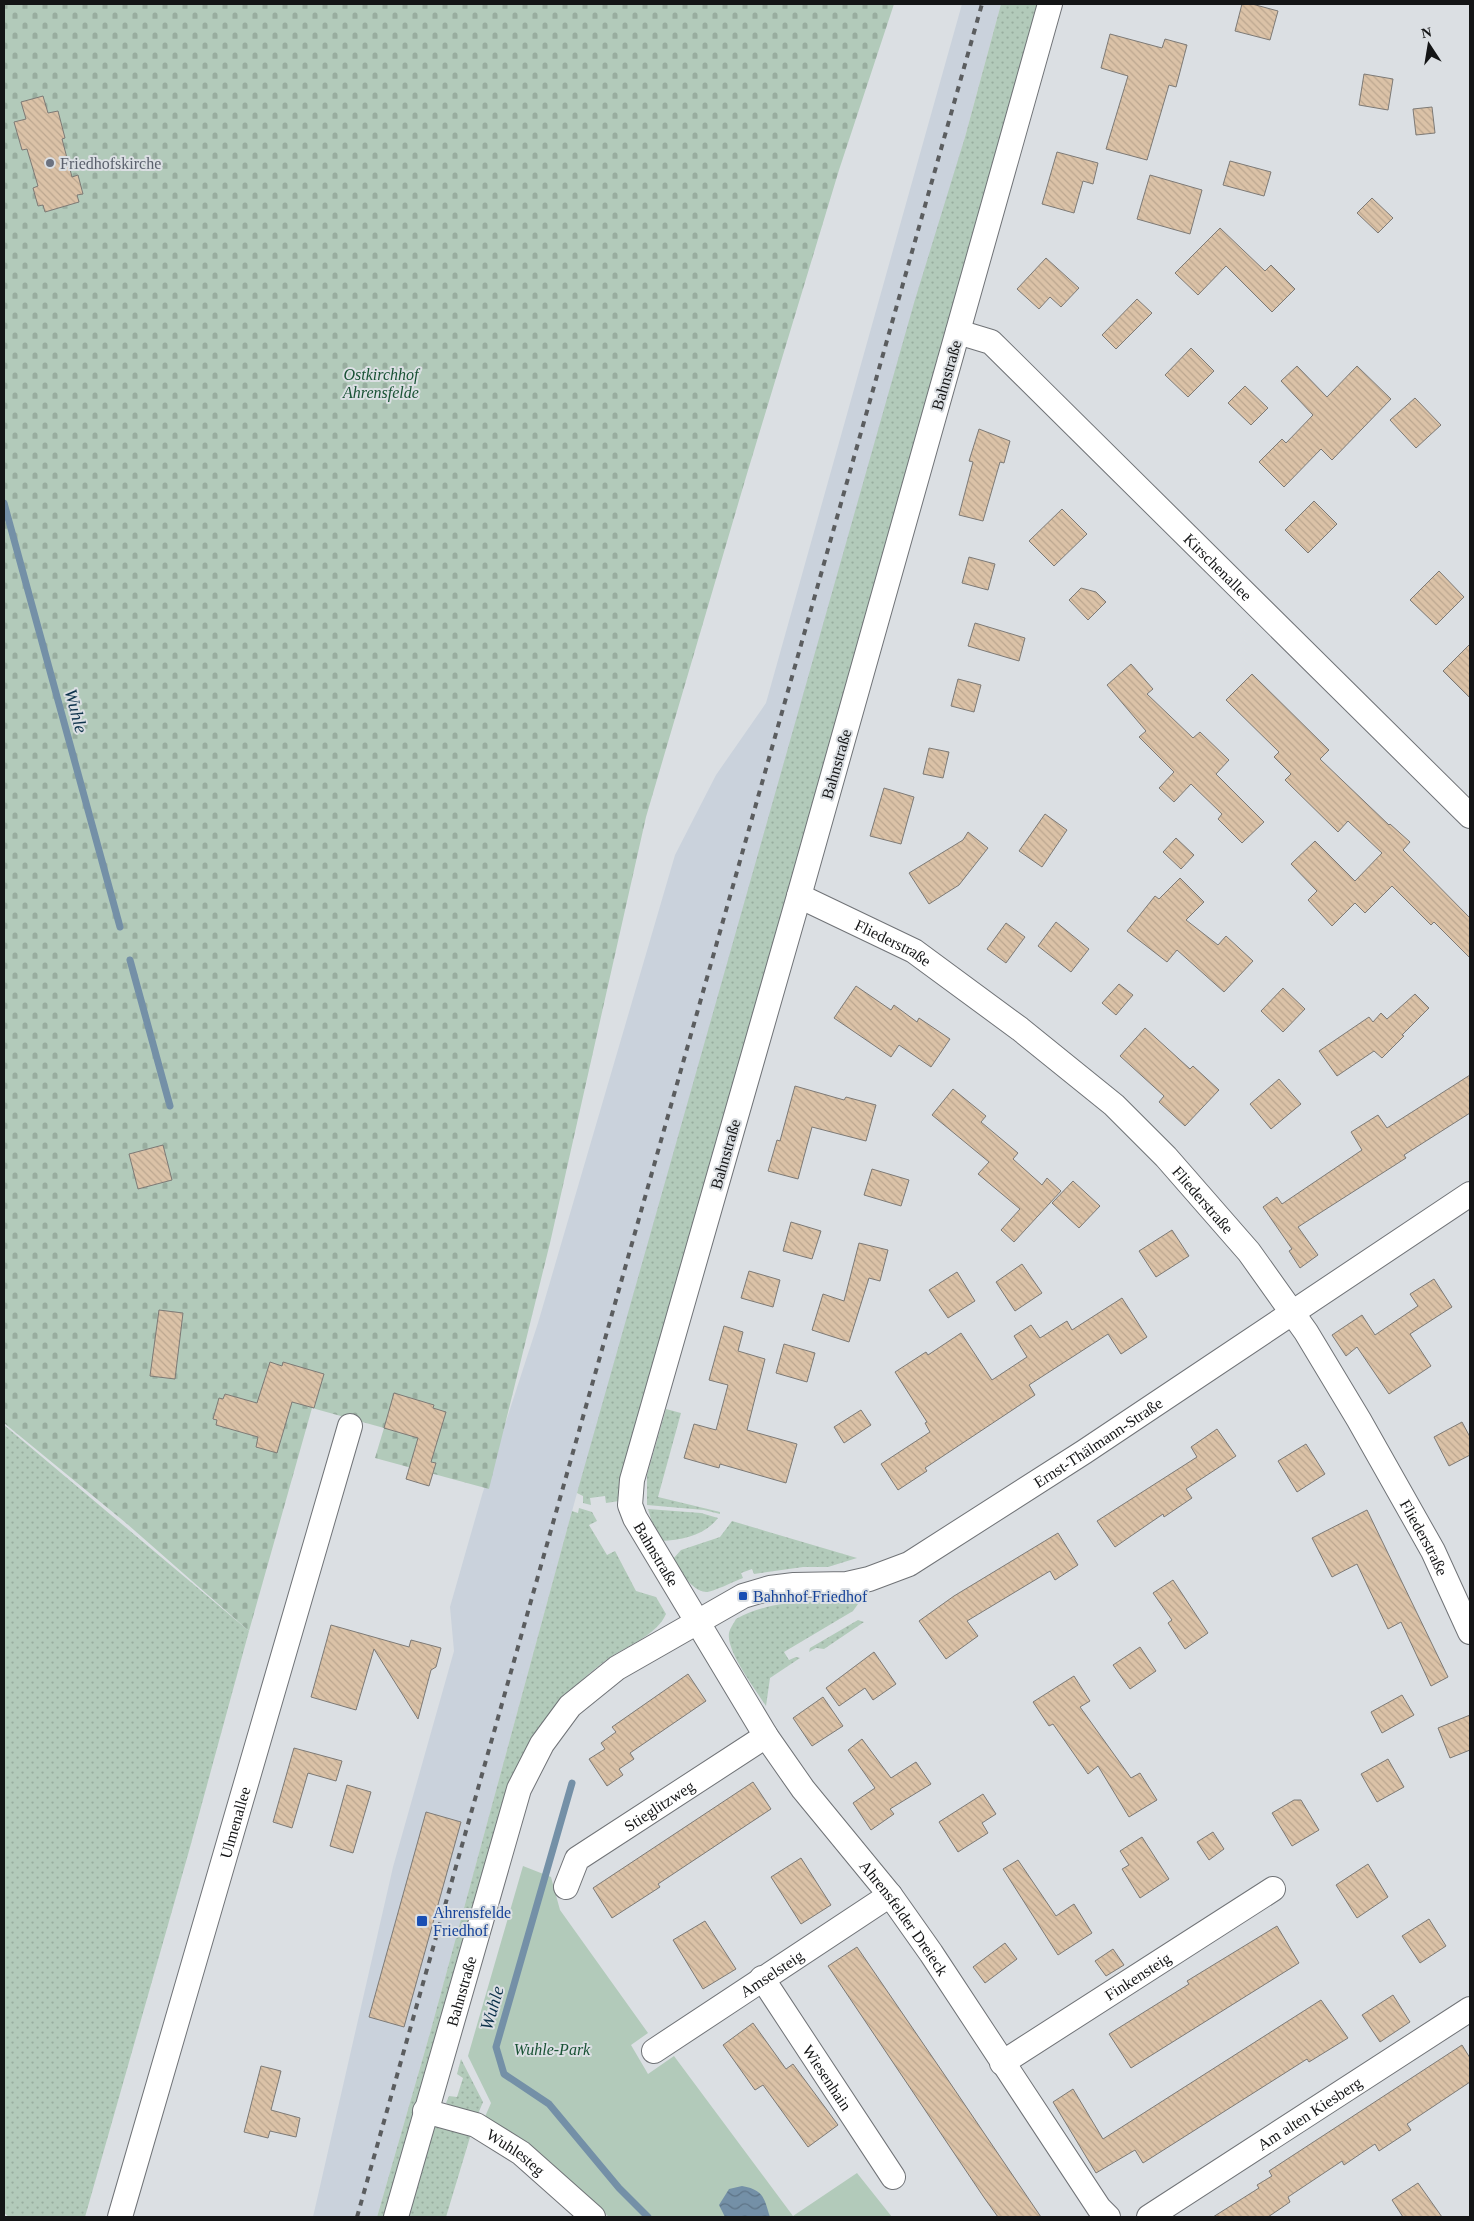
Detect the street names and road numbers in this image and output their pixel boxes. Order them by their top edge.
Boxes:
street label: Bahnstraße [928,338,965,412]
street label: Kirschenallee [1180,530,1255,604]
street label: Bahnstraße [818,727,855,801]
street label: Fliederstraße [852,916,934,970]
street label: Bahnstraße [707,1117,744,1191]
street label: Fliederstraße [1169,1163,1237,1237]
street label: Ernst-Thälmann-Straße [1031,1394,1166,1491]
street label: Fliederstraße [1397,1497,1451,1578]
street label: Bahnstraße [630,1519,682,1589]
street label: Stieglitzweg [621,1777,698,1835]
street label: Ulmenallee [217,1785,254,1860]
street label: Ahrensfelder Dreieck [856,1857,951,1979]
street label: Amselsteig [737,1947,807,2001]
street label: Finkensteig [1102,1949,1174,2004]
street label: Bahnstraße [443,1954,480,2028]
street label: Wiesenhain [799,2042,855,2114]
street label: Am alten Kiesberg [1254,2074,1365,2153]
street label: Wuhlesteg [483,2126,548,2180]

